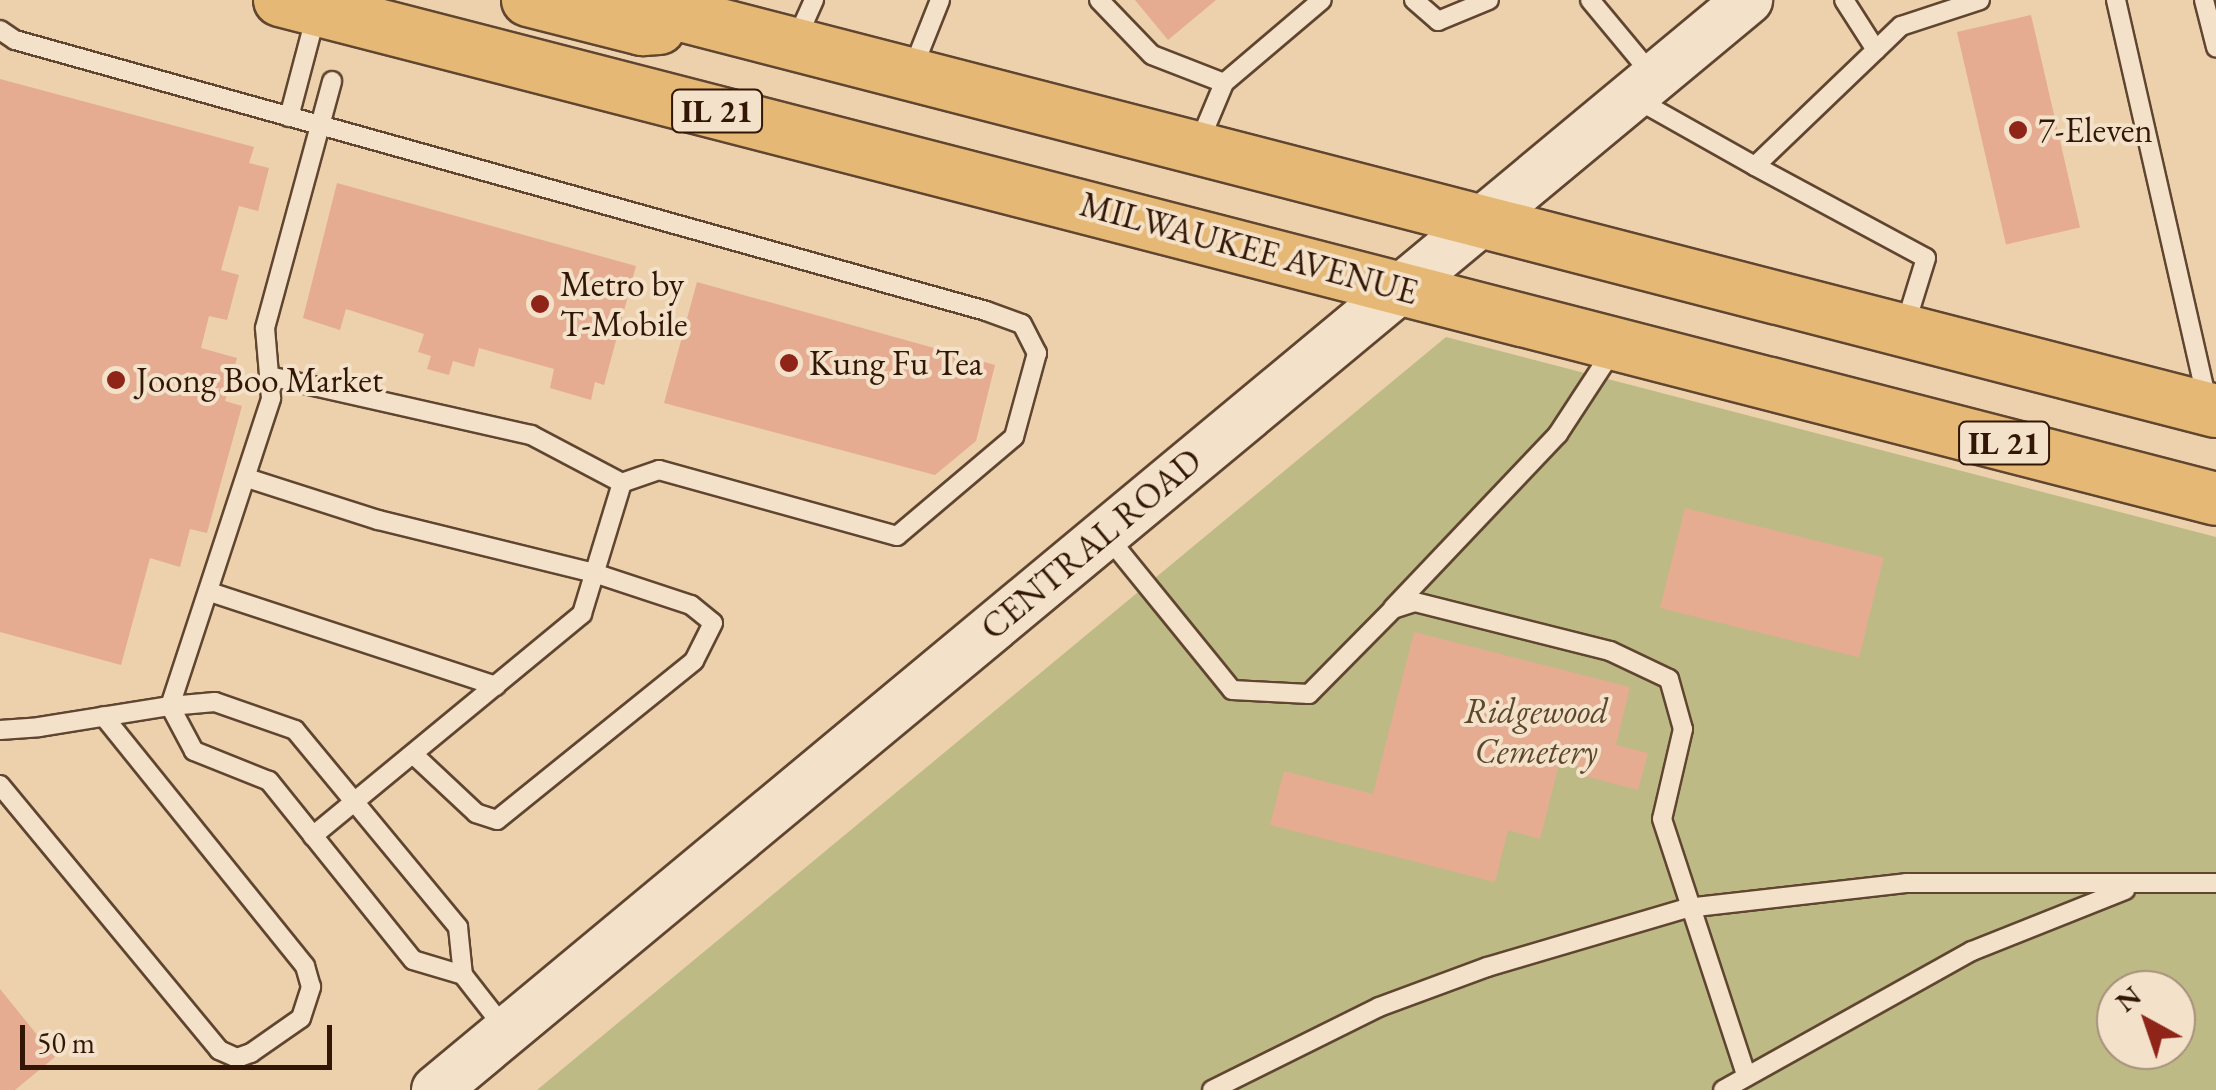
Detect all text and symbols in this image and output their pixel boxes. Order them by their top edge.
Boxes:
road number: IL 21 [670,84,764,138]
place label: 7-Eleven [2038,109,2153,151]
marker: 7-Eleven [2007,119,2029,141]
street label: MILWAUKEE AVENUE [1076,183,1422,313]
place label: Metro by T-Mobile [560,263,688,345]
marker: Metro by T-Mobile [529,293,551,315]
place label: Kung Fu Tea [809,342,983,384]
marker: Kung Fu Tea [778,352,800,374]
place label: Joong Boo Market [136,359,383,401]
marker: Joong Boo Market [105,369,127,391]
road number: IL 21 [1956,416,2052,470]
street label: CENTRAL ROAD [972,440,1210,648]
park label: Ridgewood Cemetery [1464,690,1608,772]
north arrow [2096,970,2196,1070]
text: N [2108,977,2148,1020]
scale bar [25,1005,338,1067]
text: 50 m [37,1023,95,1062]

